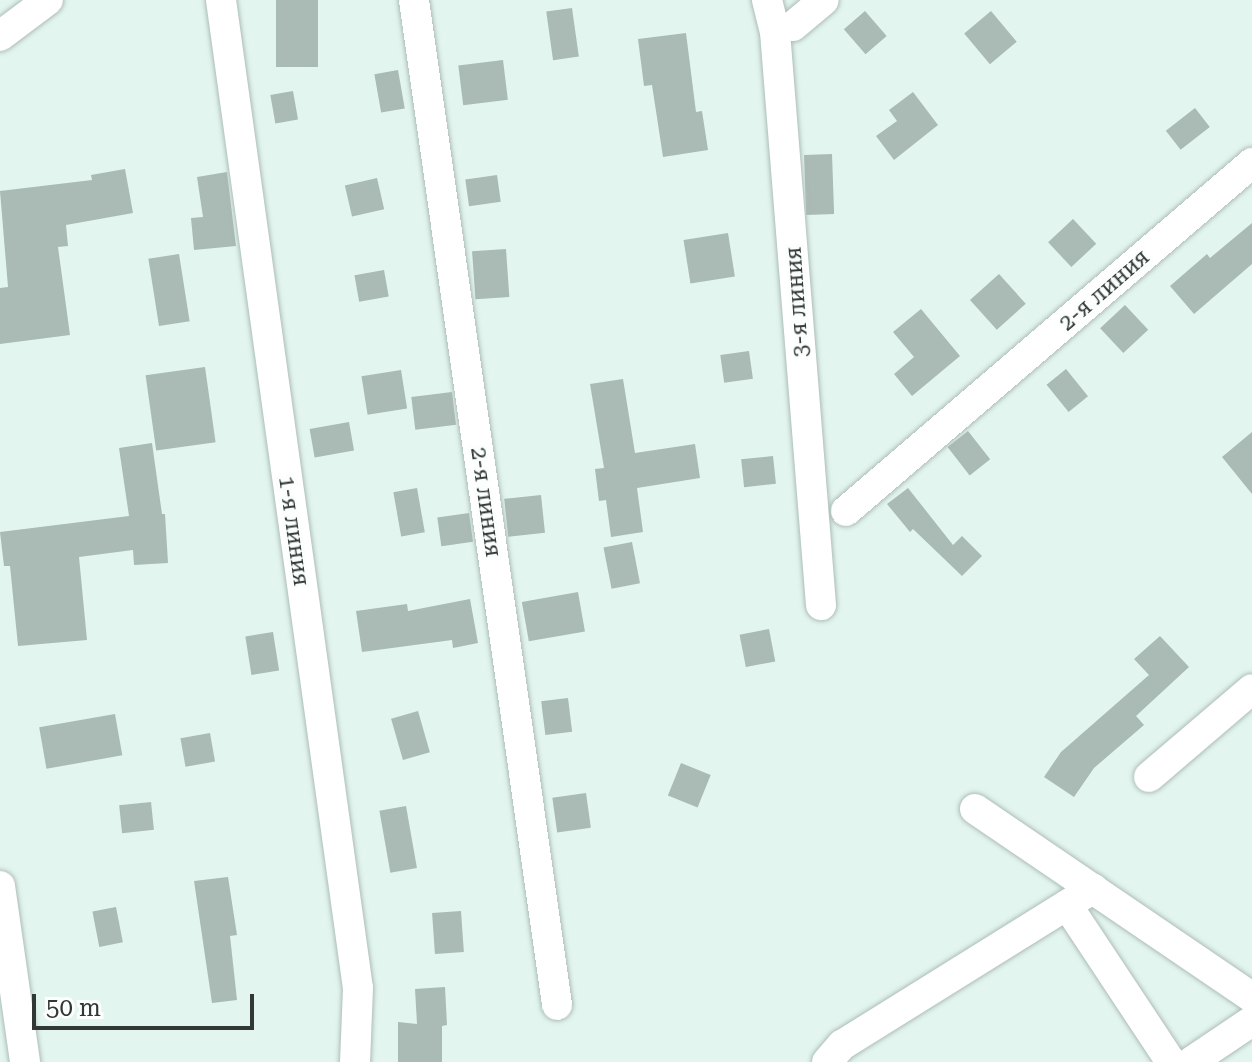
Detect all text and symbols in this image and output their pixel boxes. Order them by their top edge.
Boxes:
street label: 2-я линия [1054,244,1154,336]
street label: 3-я линия [780,246,814,358]
street label: 2-я линия [465,445,507,559]
street label: 1-я линия [273,474,315,588]
scale bar [36,978,258,1028]
text: 50 m [46,994,101,1022]

